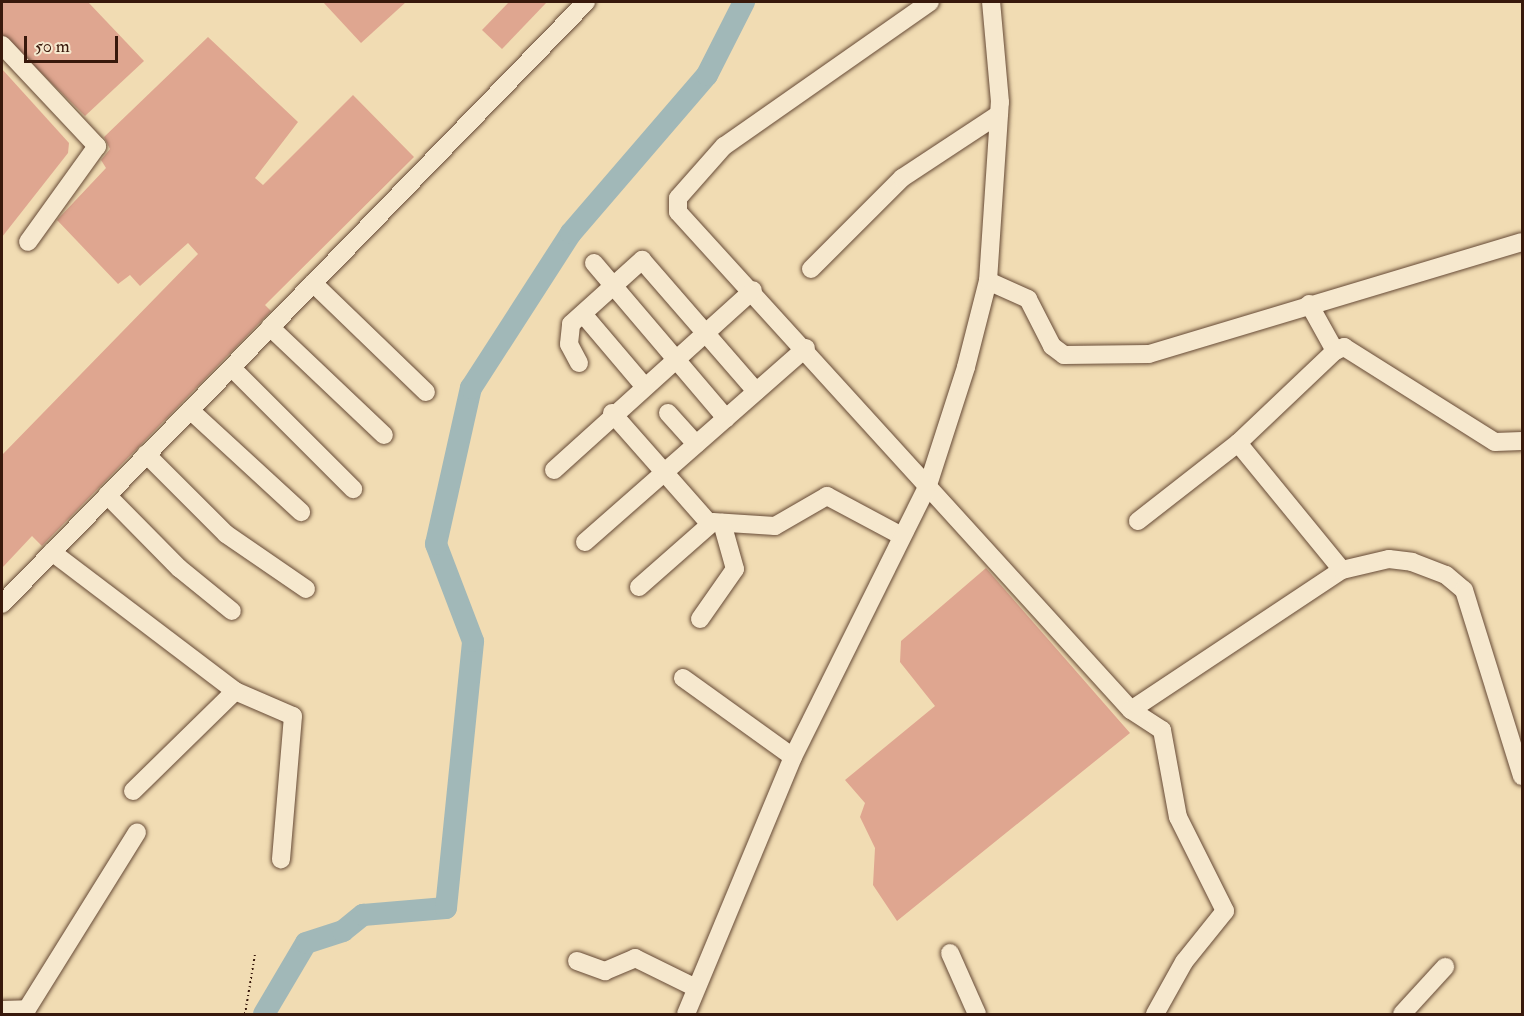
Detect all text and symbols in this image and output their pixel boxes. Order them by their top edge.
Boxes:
scale bar [27,24,122,62]
text: 50 m [35,35,70,58]

